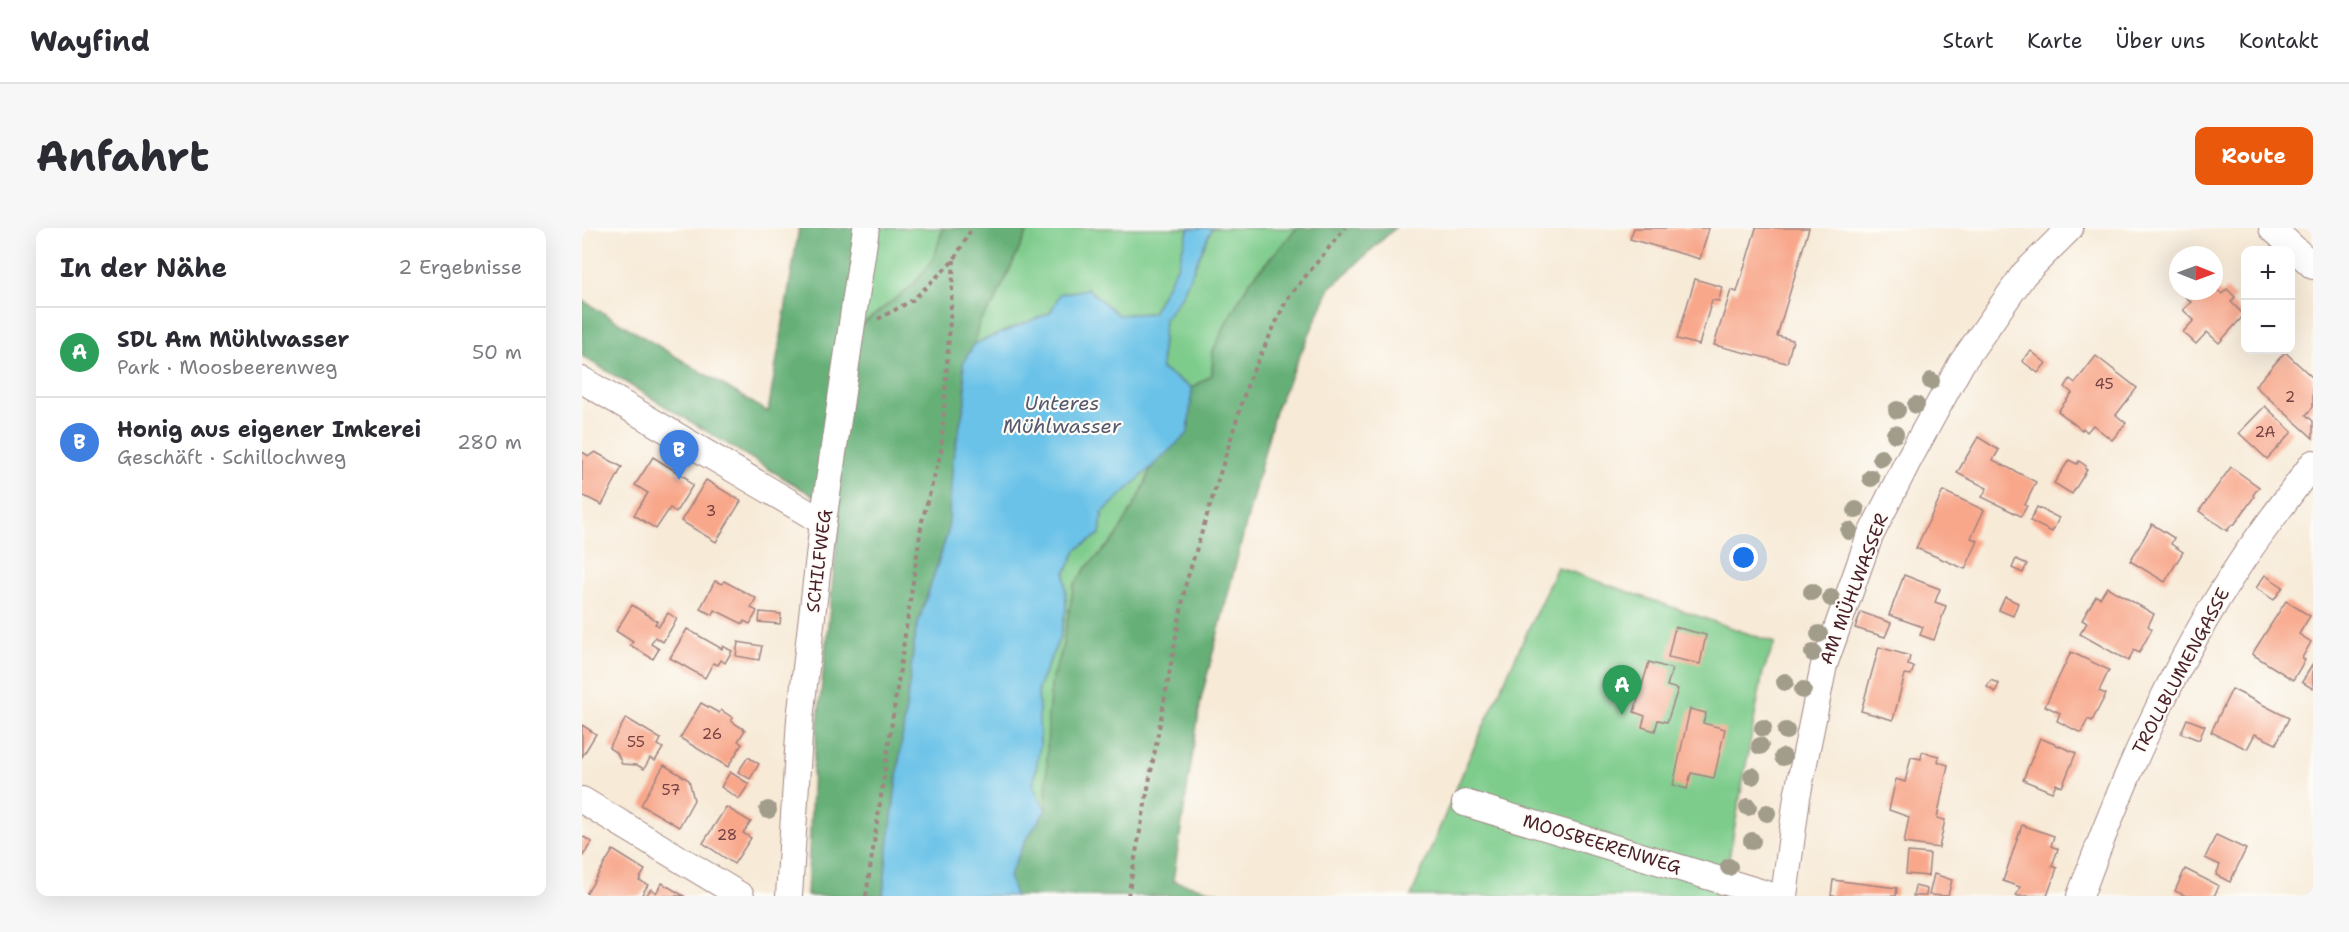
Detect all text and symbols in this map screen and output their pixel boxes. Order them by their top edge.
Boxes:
text: Wayfind [30,22,150,60]
text: Start [1943,27,1994,55]
text: Karte [2027,27,2083,55]
text: Über uns [2116,27,2206,55]
text: Kontakt [2239,27,2319,55]
button: Route [2195,127,2313,185]
text: Anfahrt [36,128,209,184]
north arrow [2169,246,2223,300]
map controls [2241,246,2295,354]
button: + [2241,246,2295,300]
text: In der Nähe [60,250,227,285]
text: 2 Ergebnisse [398,254,522,280]
button: − [2241,300,2295,354]
text: SDL Am Mühlwasser [117,325,349,354]
text: A [72,339,87,365]
text: 50 m [472,339,522,365]
text: Park · Moosbeerenweg [117,354,338,380]
house number: 45 [2094,374,2114,394]
house number: 2 [2285,387,2295,407]
water label: Unteres Mühlwasser [1003,390,1122,439]
text: Honig aus eigener Imkerei [117,415,421,444]
house number: 2A [2255,422,2275,442]
text: B [73,429,86,455]
text: 280 m [457,429,522,455]
pin: B [660,430,698,480]
text: Geschäft · Schillochweg [117,444,346,470]
house number: 3 [706,501,716,521]
street label: SCHILFWEG [801,508,837,614]
street label: AM MÜHLWASSER [1814,510,1894,668]
your location [1729,543,1758,572]
street label: TROLLBLUMENGASSE [2127,584,2235,758]
pin: A [1602,666,1642,715]
house number: 26 [702,724,722,744]
house number: 55 [627,732,645,752]
house number: 57 [662,780,680,800]
street label: MOOSBEERENWEG [1520,808,1685,880]
house number: 28 [717,825,737,845]

